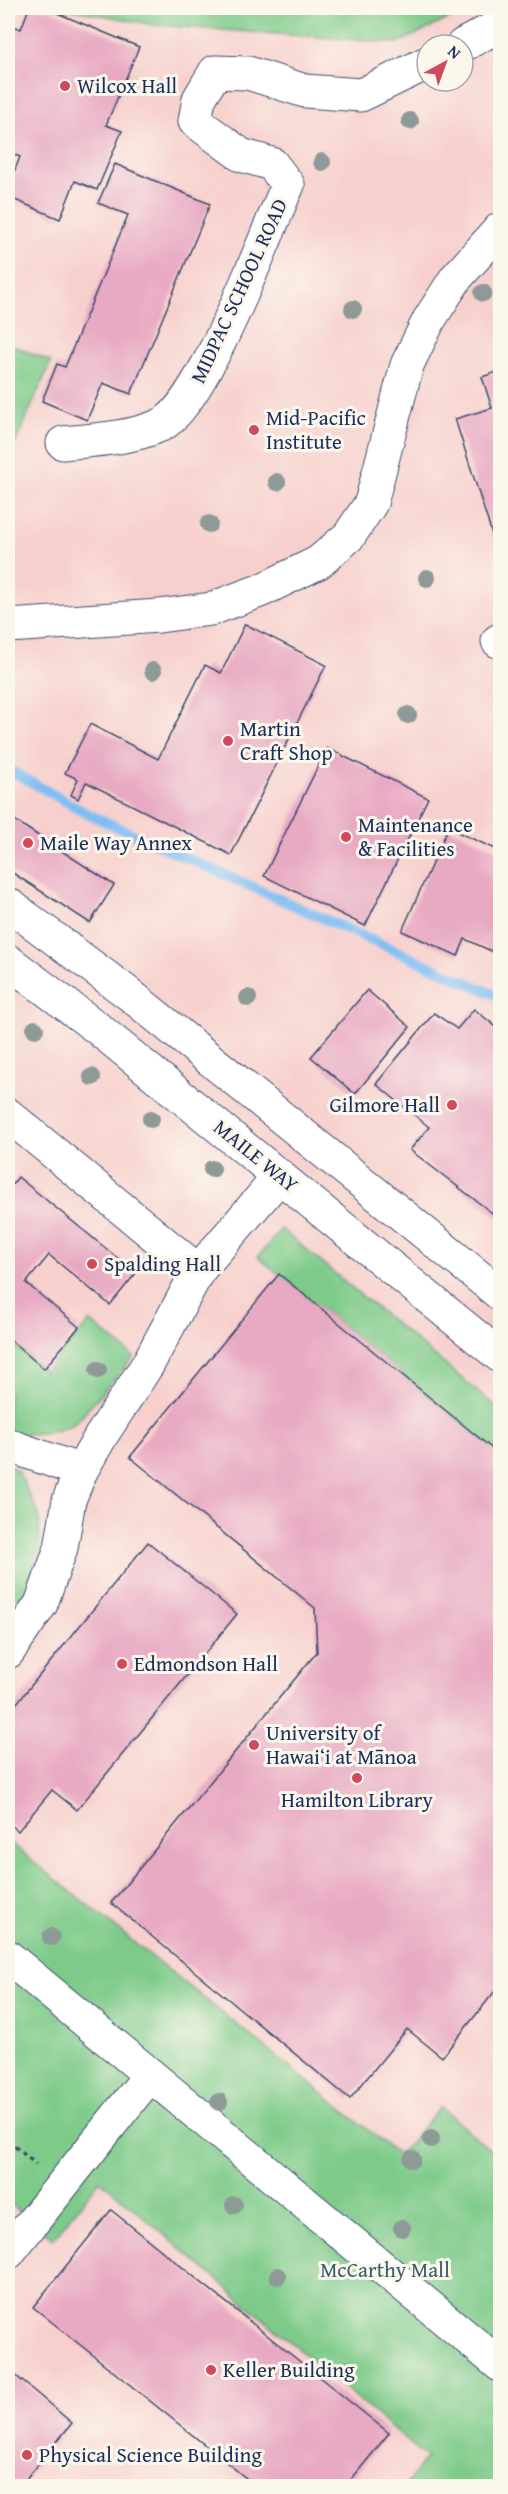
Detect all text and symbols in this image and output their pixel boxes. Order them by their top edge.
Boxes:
north arrow [415,33,475,93]
text: N [443,39,467,64]
place label: Wilcox Hall [77,70,177,101]
marker: Wilcox Hall [58,79,72,93]
street label: MIDPAC SCHOOL ROAD [182,193,295,388]
place label: Mid-Pacific Institute [266,402,366,457]
marker: Mid-Pacific Institute [247,423,261,437]
place label: Martin Craft Shop [240,713,333,768]
marker: Martin Craft Shop [221,734,235,748]
place label: Maintenance & Facilities [358,809,473,864]
place label: Maile Way Annex [40,827,192,858]
marker: Maintenance & Facilities [339,830,353,844]
marker: Maile Way Annex [21,836,35,850]
place label: Gilmore Hall [329,1089,440,1120]
marker: Gilmore Hall [445,1098,459,1112]
street label: MAILE WAY [207,1112,306,1200]
place label: Spalding Hall [104,1248,221,1279]
marker: Spalding Hall [85,1257,99,1271]
place label: Edmondson Hall [134,1648,278,1679]
marker: Edmondson Hall [115,1657,129,1671]
place label: University of Hawaiʻi at Mānoa [266,1717,417,1772]
marker: University of Hawaiʻi at Mānoa [247,1738,261,1752]
marker: Hamilton Library [350,1771,364,1785]
place label: Hamilton Library [281,1784,433,1815]
park label: McCarthy Mall [320,2254,450,2285]
place label: Keller Building [223,2354,355,2385]
marker: Keller Building [204,2363,218,2377]
place label: Physical Science Building [39,2439,262,2470]
marker: Physical Science Building [20,2448,34,2462]

